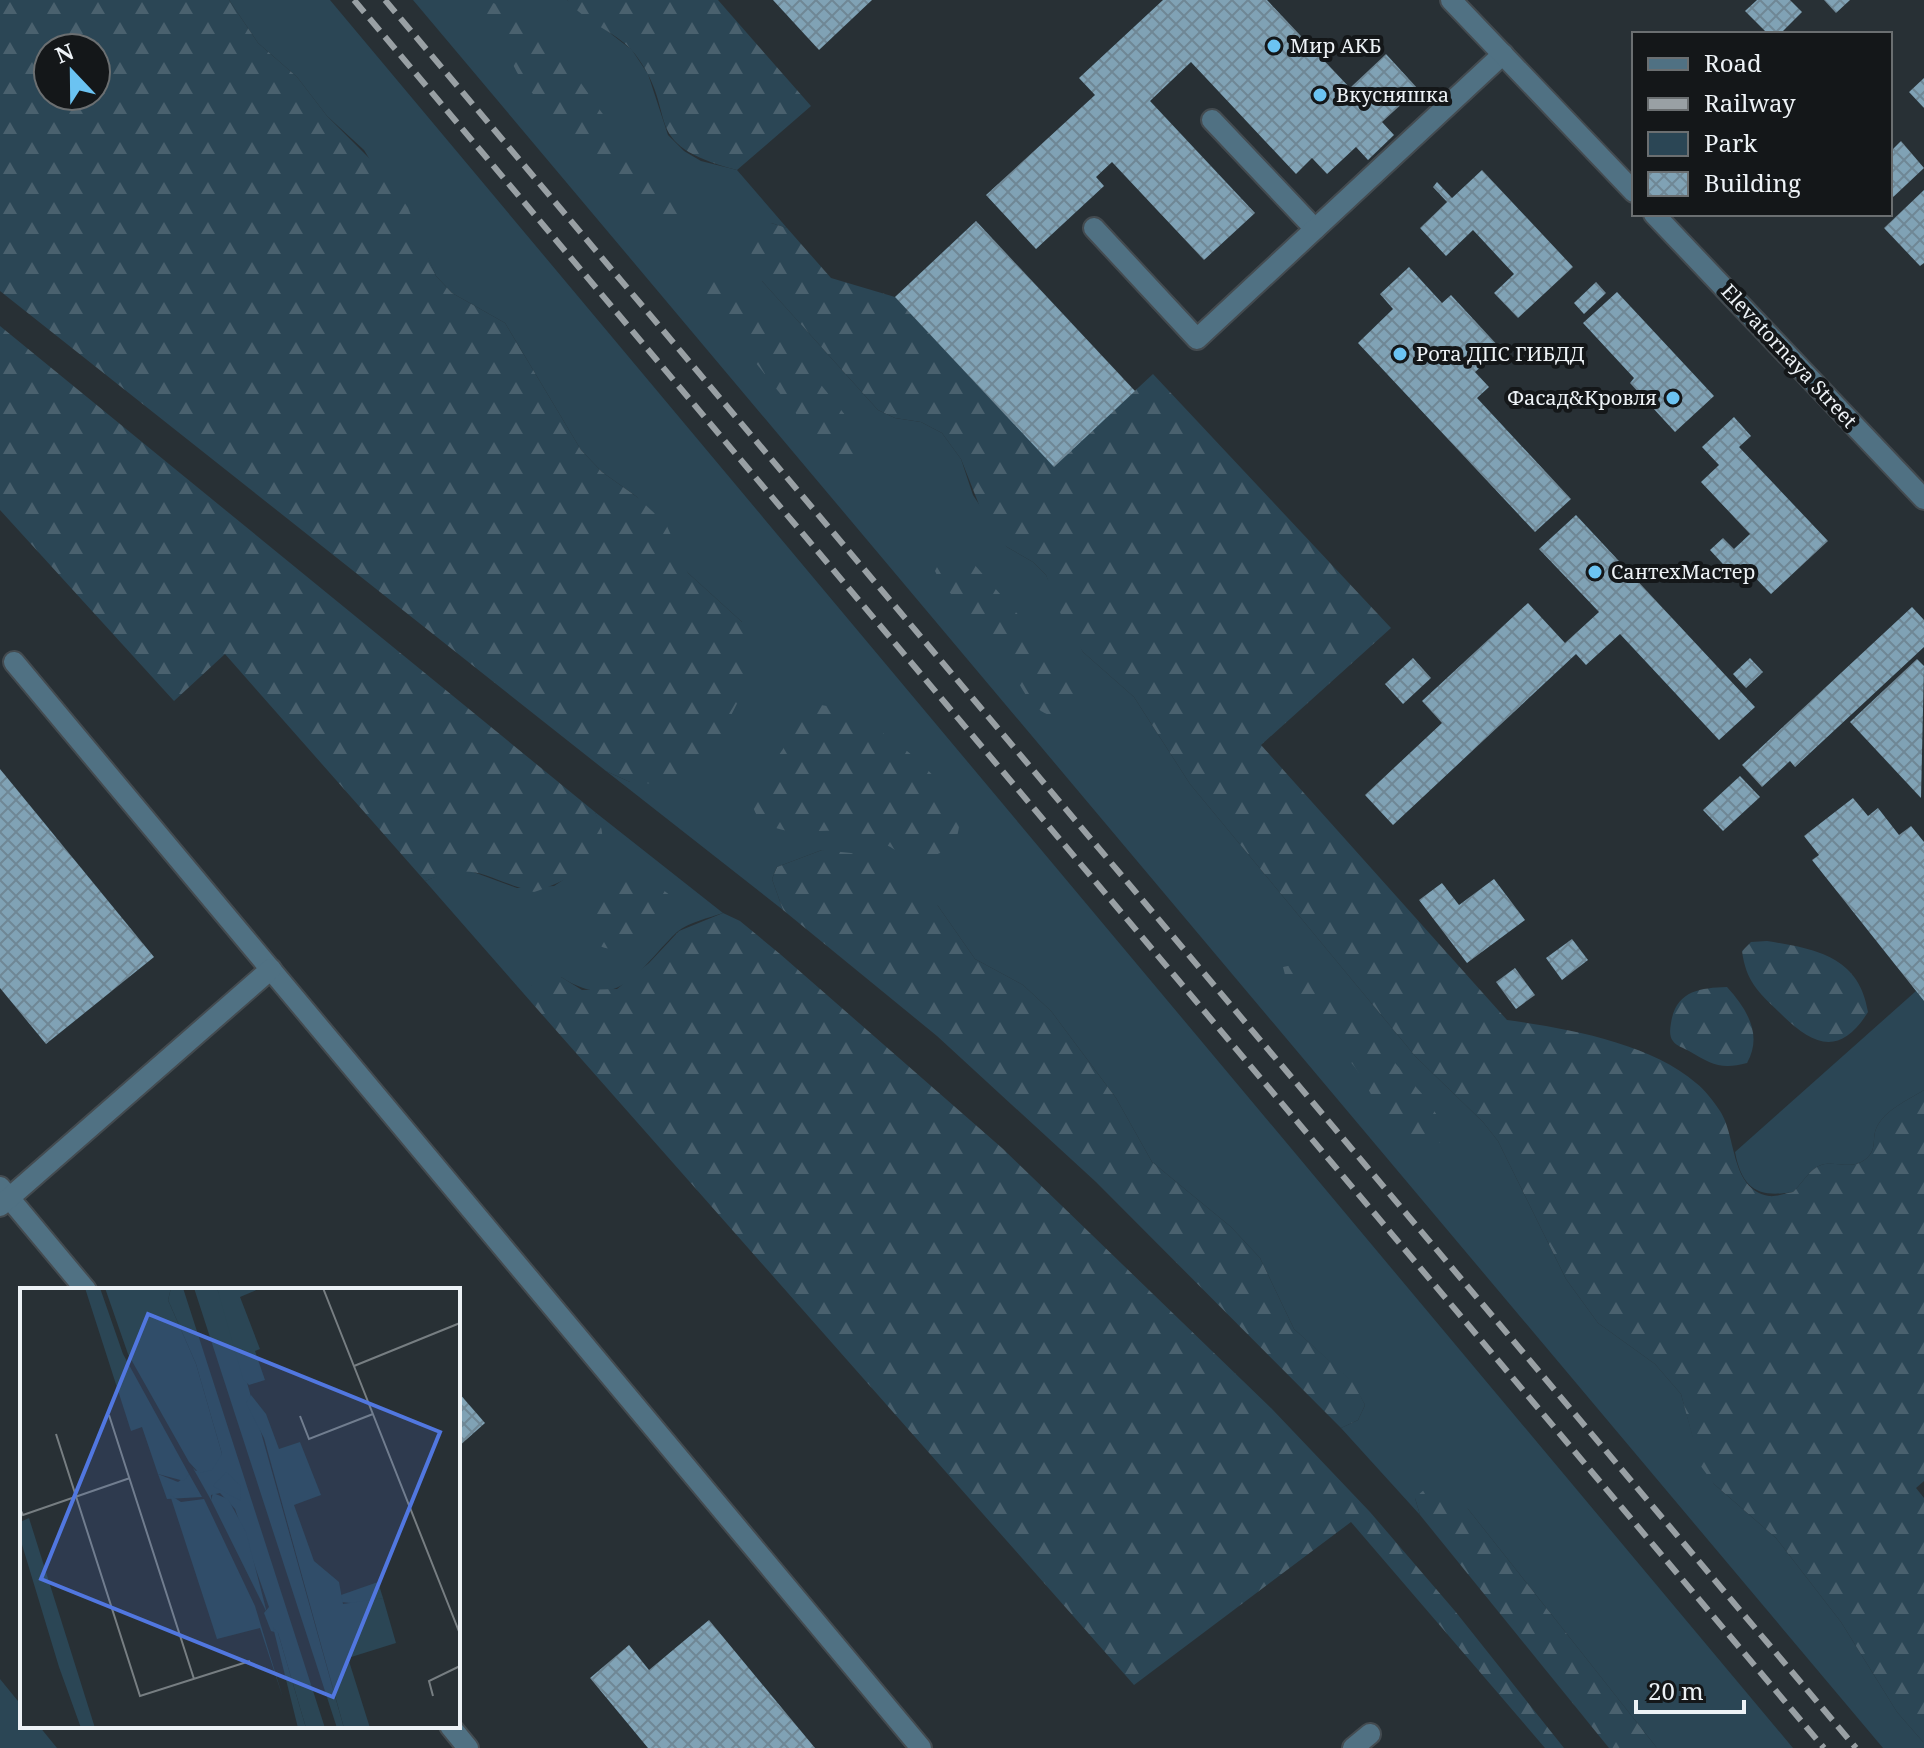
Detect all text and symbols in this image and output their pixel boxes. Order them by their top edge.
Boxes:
north arrow [32,32,112,112]
place label: Мир АКБ [1290,32,1381,59]
legend [1632,32,1892,216]
text: N [50,35,78,70]
marker: Мир АКБ [1265,37,1283,55]
text: Road [1704,46,1762,79]
place label: Вкусняшка [1336,81,1449,108]
marker: Вкусняшка [1311,86,1329,104]
text: Railway [1704,86,1796,119]
text: Park [1704,126,1758,159]
text: Building [1704,166,1801,199]
street label: Elevatornaya Street [1716,278,1863,433]
place label: Рота ДПС ГИБДД [1416,340,1585,367]
marker: Рота ДПС ГИБДД [1391,345,1409,363]
place label: Фасад&Кровля [1507,384,1657,411]
marker: Фасад&Кровля [1664,389,1682,407]
place label: СантехМастер [1611,558,1755,585]
marker: СантехМастер [1586,563,1604,581]
inset map [20,1288,460,1728]
scale bar [1636,1664,1744,1714]
text: 20 m [1648,1674,1704,1707]

